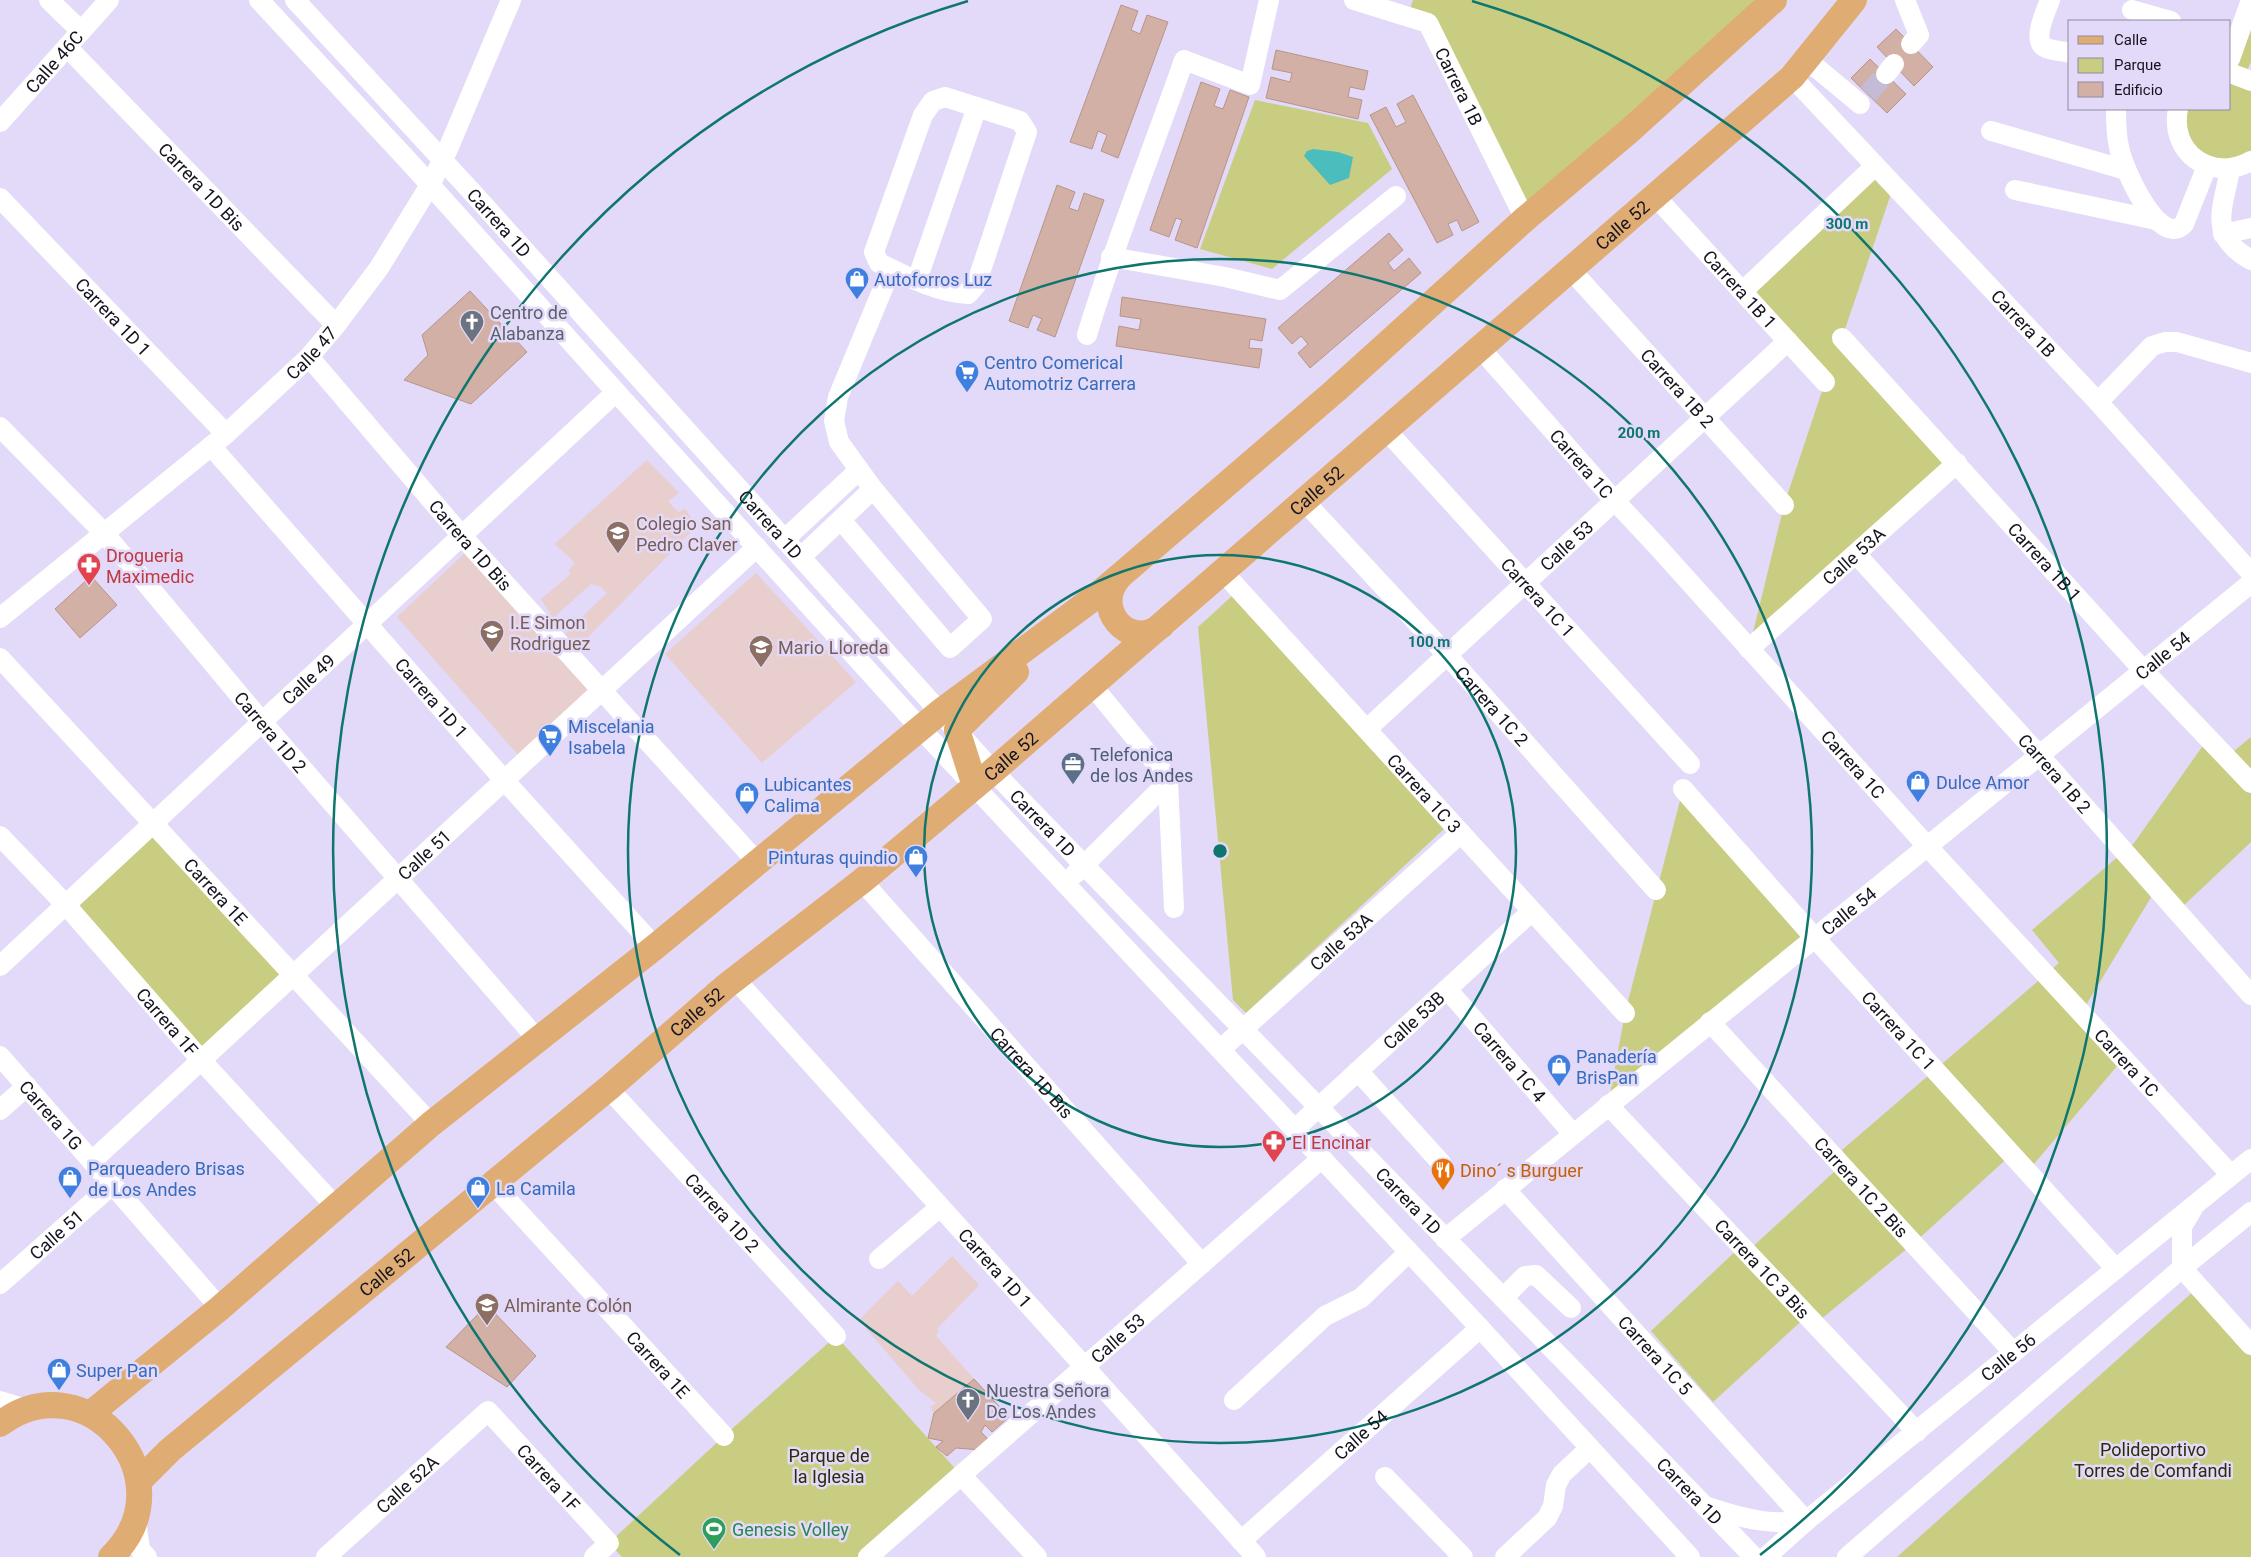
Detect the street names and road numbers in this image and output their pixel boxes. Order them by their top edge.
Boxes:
street label: Calle 46C [21,26,87,97]
street label: Carrera 1B [1431,44,1487,129]
street label: Carrera 1D Bis [155,138,249,235]
street label: Carrera 1D [463,184,536,261]
street label: Calle 52 [1591,196,1653,254]
street label: Carrera 1B 1 [1699,245,1781,333]
street label: Carrera 1D 1 [71,273,155,360]
street label: Carrera 1B [1987,285,2060,361]
street label: Calle 47 [281,322,341,384]
street label: Carrera 1B 2 [1637,344,1719,432]
street label: Carrera 1C [1546,425,1618,502]
street label: Calle 52 [1285,461,1347,519]
street label: Carrera 1D [735,486,807,563]
street label: Carrera 1D Bis [425,495,517,595]
street label: Calle 53 [1535,516,1597,575]
street label: Carrera 1B 1 [2004,518,2086,605]
street label: Calle 53A [1818,522,1889,589]
street label: Carrera 1C 1 [1497,553,1579,641]
street label: Calle 54 [2131,627,2194,684]
street label: Calle 49 [277,649,339,709]
street label: Carrera 1D 1 [391,653,473,742]
street label: Carrera 1C 2 [1451,662,1533,750]
street label: Carrera 1D 2 [230,687,311,776]
street label: Carrera 1C [1817,725,1889,803]
street label: Calle 52 [979,727,1042,785]
street label: Carrera 1B 2 [2014,729,2096,817]
street label: Carrera 1C 3 [1383,749,1466,837]
street label: Carrera 1D [1006,785,1080,861]
street label: Calle 51 [393,825,455,884]
street label: Carrera 1E [180,854,252,929]
street label: Calle 54 [1817,882,1880,939]
street label: Calle 53A [1305,908,1376,975]
street label: Carrera 1F [132,983,203,1060]
street label: Calle 52 [665,983,728,1041]
street label: Calle 53B [1378,987,1448,1053]
street label: Carrera 1C 1 [1858,987,1940,1074]
street label: Carrera 1C 4 [1469,1017,1551,1106]
street label: Carrera 1D Bis [986,1023,1078,1122]
street label: Carrera 1C [2091,1024,2164,1101]
street label: Carrera 1G [15,1076,87,1154]
street label: Carrera 1C 2 Bis [1810,1132,1913,1242]
street label: Carrera 1D [1372,1163,1446,1238]
street label: Carrera 1D 2 [681,1169,764,1256]
street label: Calle 51 [25,1205,87,1264]
street label: Carrera 1C 3 Bis [1711,1214,1814,1323]
street label: Carrera 1D 1 [954,1224,1037,1312]
street label: Calle 52 [355,1243,418,1300]
street label: Calle 53 [1086,1309,1149,1367]
street label: Carrera 1C 5 [1614,1311,1697,1399]
street label: Carrera 1E [622,1326,694,1402]
street label: Calle 56 [1976,1328,2040,1385]
street label: Calle 54 [1329,1405,1392,1464]
street label: Carrera 1F [513,1440,585,1515]
street label: Calle 52A [372,1451,443,1517]
street label: Carrera 1D [1653,1453,1727,1529]

